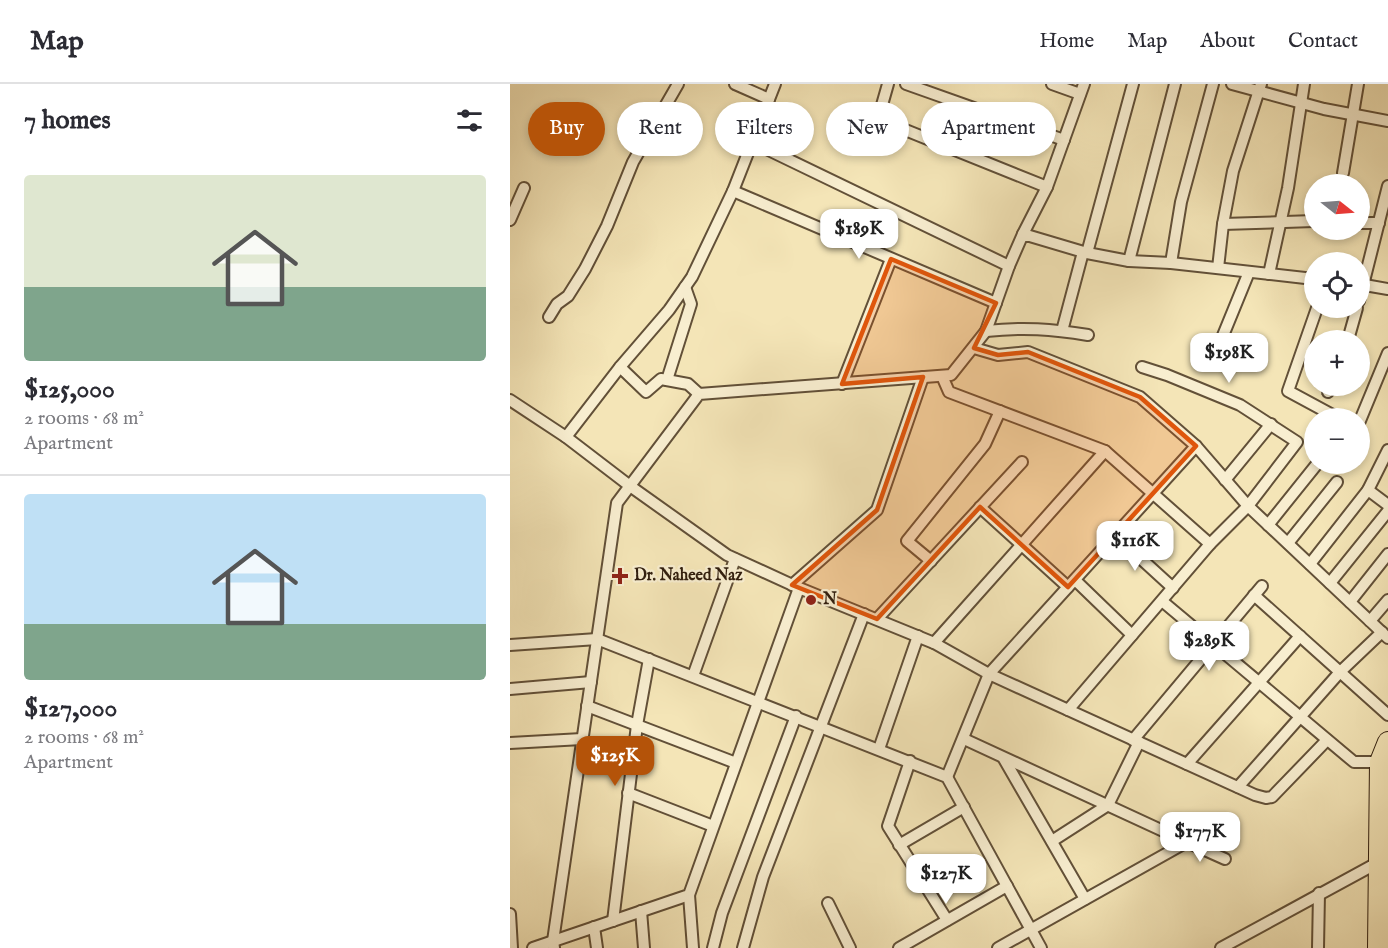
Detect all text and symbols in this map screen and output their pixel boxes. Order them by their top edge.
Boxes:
text: Map [30,24,84,59]
text: Home [1039,28,1094,55]
text: Map [1127,28,1167,55]
text: About [1200,28,1255,55]
text: Contact [1288,28,1358,55]
chip: Buy [528,102,605,156]
chip: Rent [617,102,703,156]
chip: Filters [715,102,814,156]
chip: New [826,102,909,156]
chip: Apartment [921,102,1056,156]
text: 7 homes [24,104,111,137]
icon: filters [453,104,486,137]
north arrow [1304,174,1370,240]
map controls [1304,174,1370,474]
pin: $189K [817,209,901,260]
icon: home [201,214,309,322]
text: $189K [834,216,884,241]
button: locate [1304,252,1370,318]
button: + [1304,330,1370,396]
pin: $198K [1187,333,1271,384]
text: $198K [1204,340,1254,365]
text: $125,000 [24,373,115,406]
text: 2 rooms · 68 m² [24,406,144,431]
button: − [1304,408,1370,474]
text: Apartment [24,431,113,456]
pin: $116K [1093,521,1177,572]
text: $116K [1111,528,1159,553]
icon: home [201,533,309,641]
place label: Dr. Naheed Naz [634,566,743,586]
marker: Dr. Naheed Naz [611,567,629,585]
place label: N [822,590,837,610]
marker: N [804,593,818,607]
pin: $289K [1167,621,1251,672]
text: $289K [1183,628,1235,653]
text: $127,000 [24,692,117,725]
text: 2 rooms · 68 m² [24,725,144,750]
pin: $125K [573,736,657,787]
text: $125K [590,743,640,768]
text: Apartment [24,750,113,775]
pin: $177K [1158,812,1242,863]
text: $177K [1174,819,1226,844]
pin: $127K [904,854,988,905]
text: $127K [920,861,972,886]

